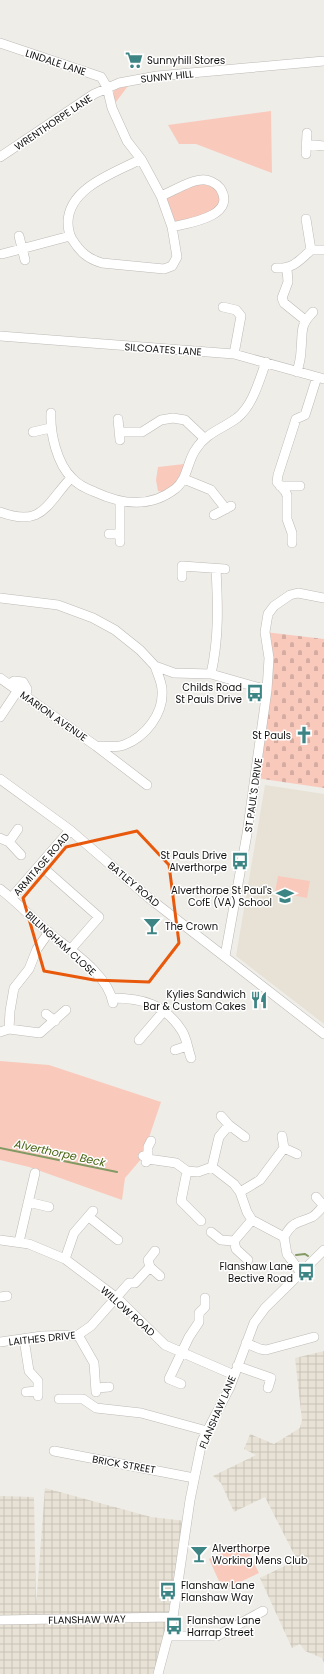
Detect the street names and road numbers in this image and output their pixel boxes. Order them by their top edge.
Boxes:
street label: LINDALE LANE [24,46,88,79]
street label: SUNNY HILL [140,66,195,87]
street label: WRENTHORPE LANE [11,91,95,154]
street label: SILCOATES LANE [124,339,202,360]
street label: MARION AVENUE [17,688,90,745]
street label: ST PAUL'S DRIVE [241,757,266,833]
street label: ARMITAGE ROAD [10,829,73,899]
street label: BATLEY ROAD [104,858,163,911]
street label: BILLINGHAM CLOSE [22,908,99,979]
street label: WILLOW ROAD [97,1283,158,1340]
street label: LAITHES DRIVE [8,1328,76,1349]
street label: FLANSHAW LANE [195,1373,240,1451]
street label: BRICK STREET [91,1452,157,1478]
street label: FLANSHAW WAY [48,1611,126,1628]

